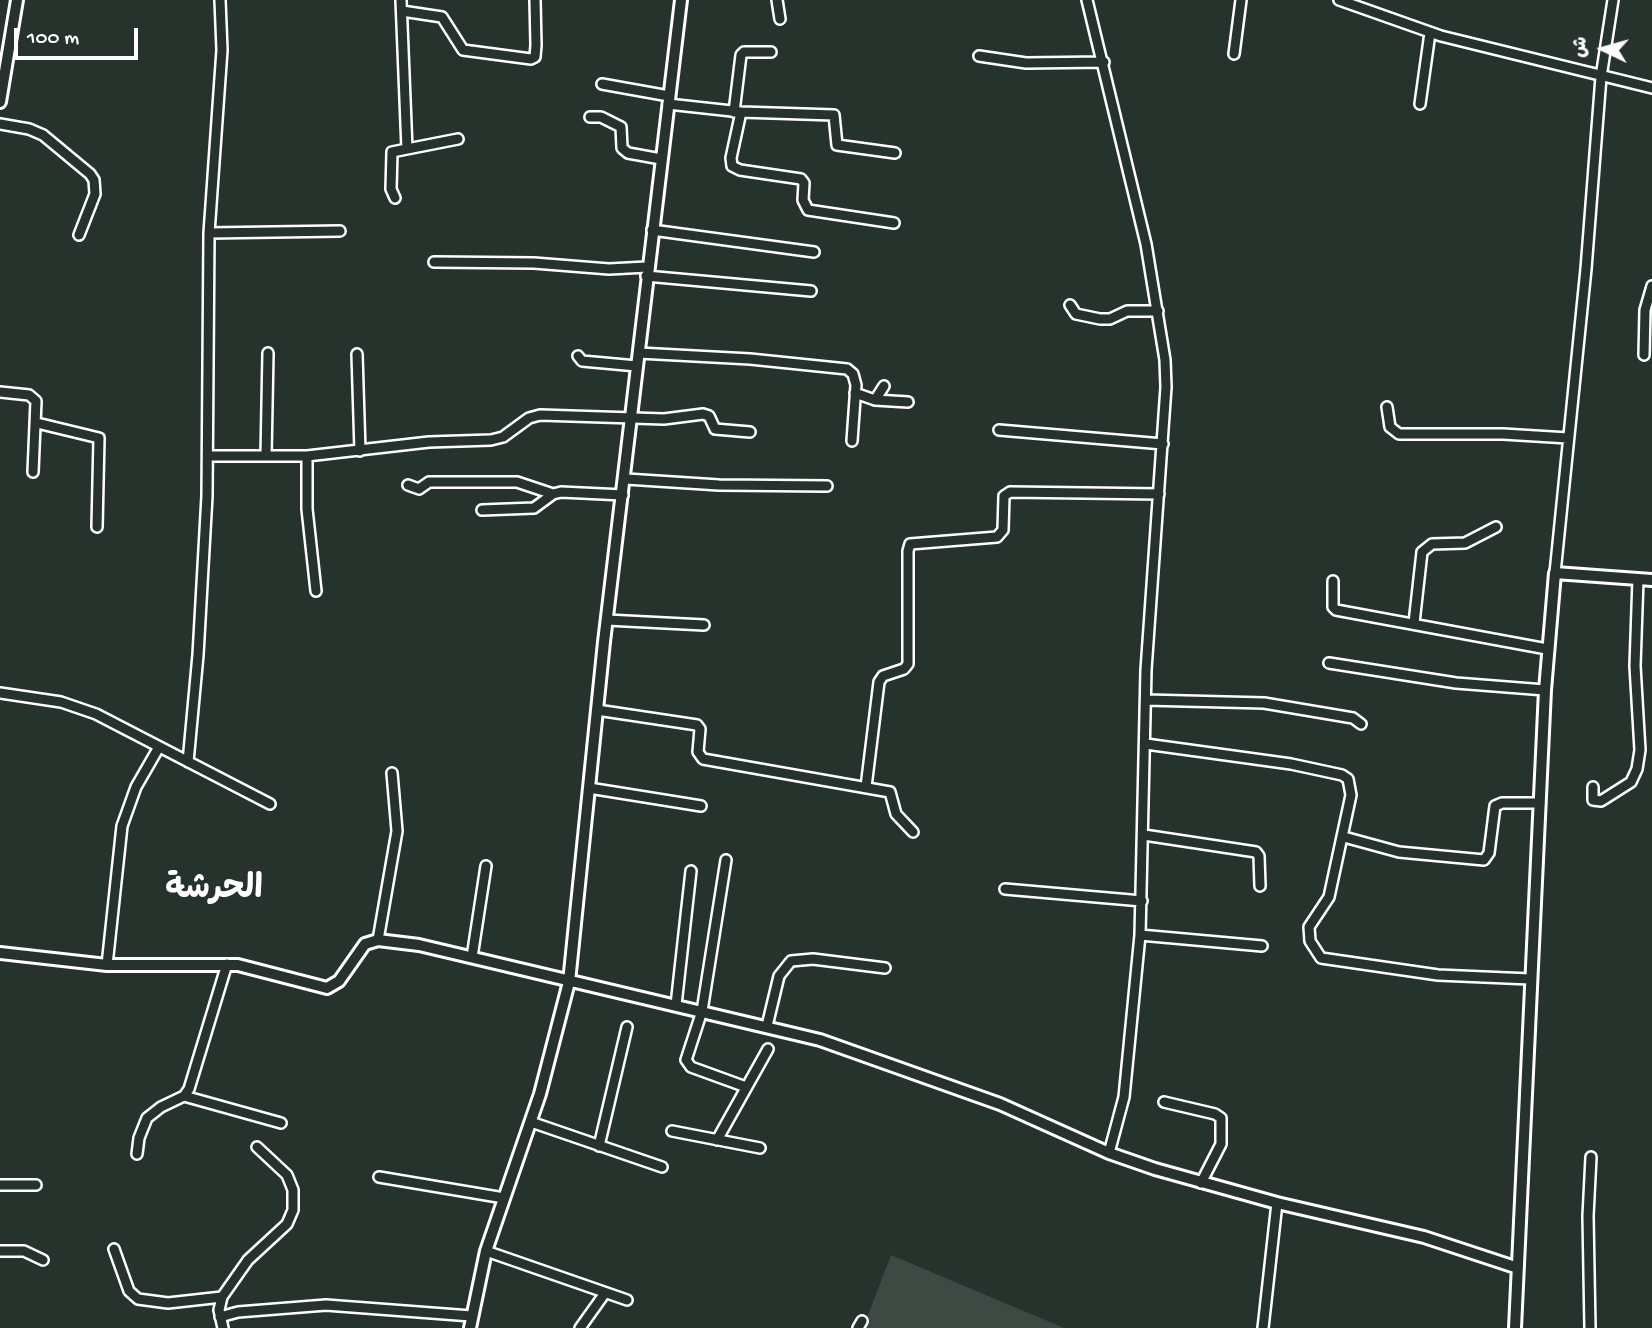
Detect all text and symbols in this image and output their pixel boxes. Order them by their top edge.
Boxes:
scale bar [18,14,142,58]
north arrow [1568,14,1638,84]
text: 100 m [27,27,79,52]
text: ش [1569,36,1594,59]
district label: الحرشة [165,872,263,912]

